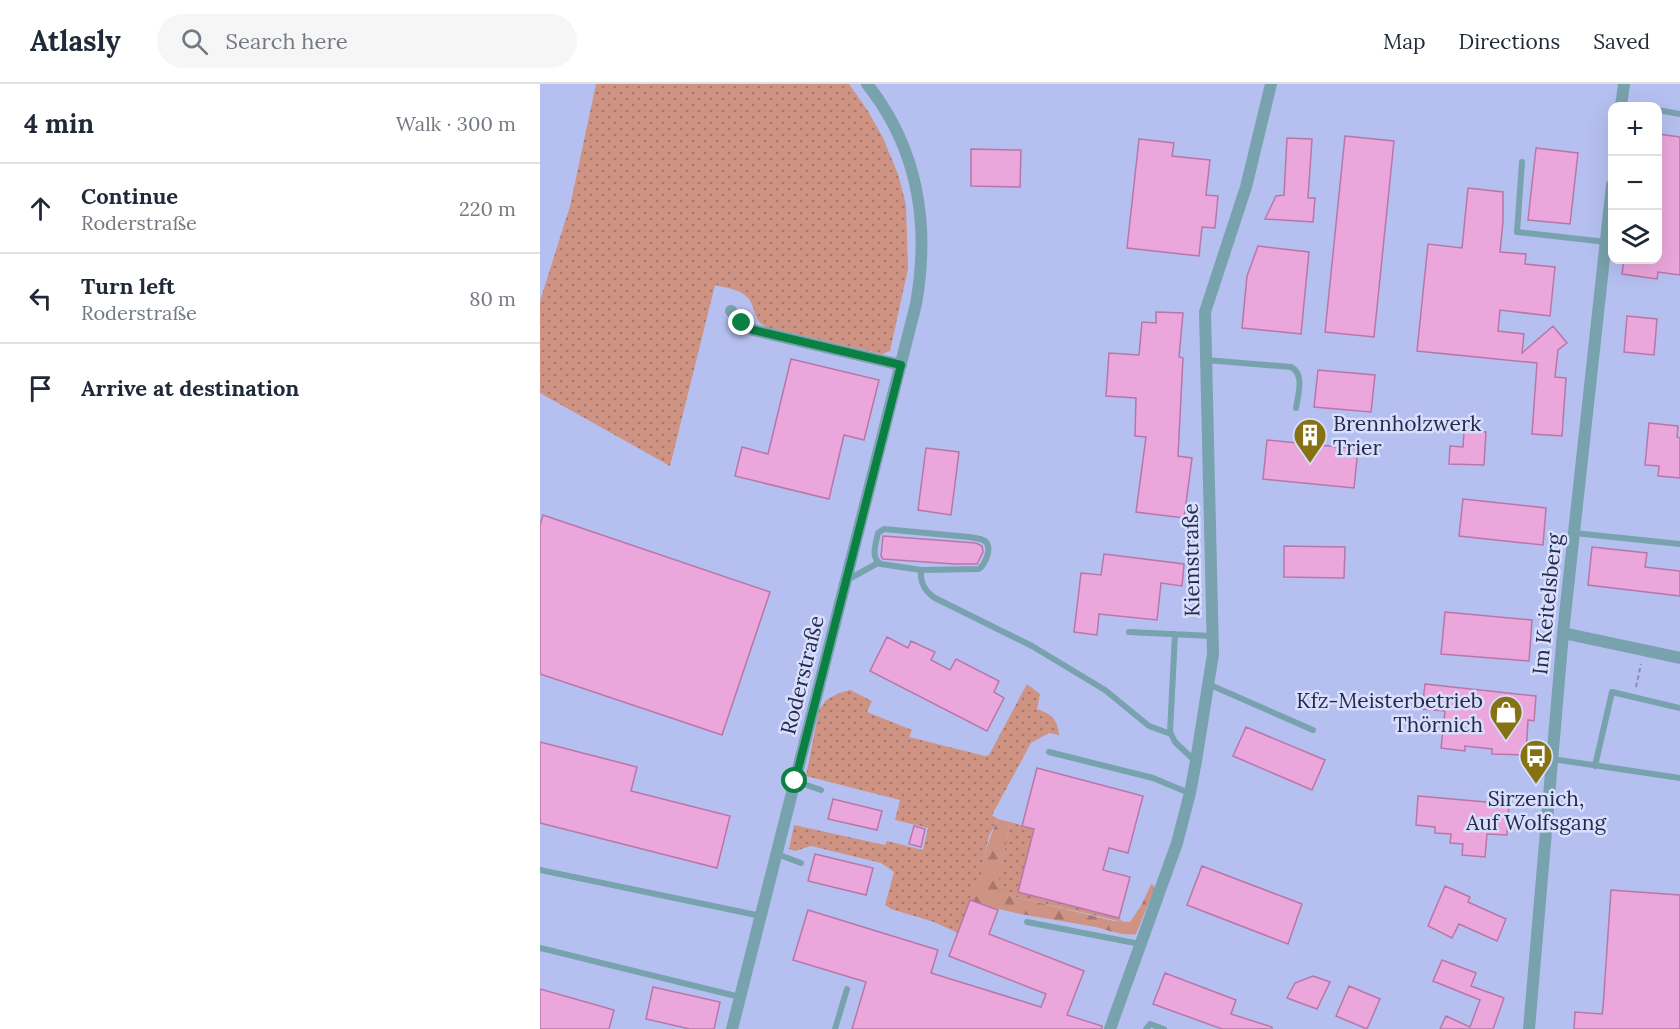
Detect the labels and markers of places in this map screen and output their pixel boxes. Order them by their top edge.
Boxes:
place label: Brennholzwerk Trier [1333,410,1482,461]
building icon: Brennholzwerk Trier [1292,417,1328,464]
place label: Kfz-Meisterbetrieb Thörnich [1296,687,1483,738]
shop icon: Kfz-Meisterbetrieb Thörnich [1488,694,1524,741]
bus stop icon: Sirzenich, Auf Wolfsgang [1518,738,1554,785]
place label: Sirzenich, Auf Wolfsgang [1465,785,1606,836]

